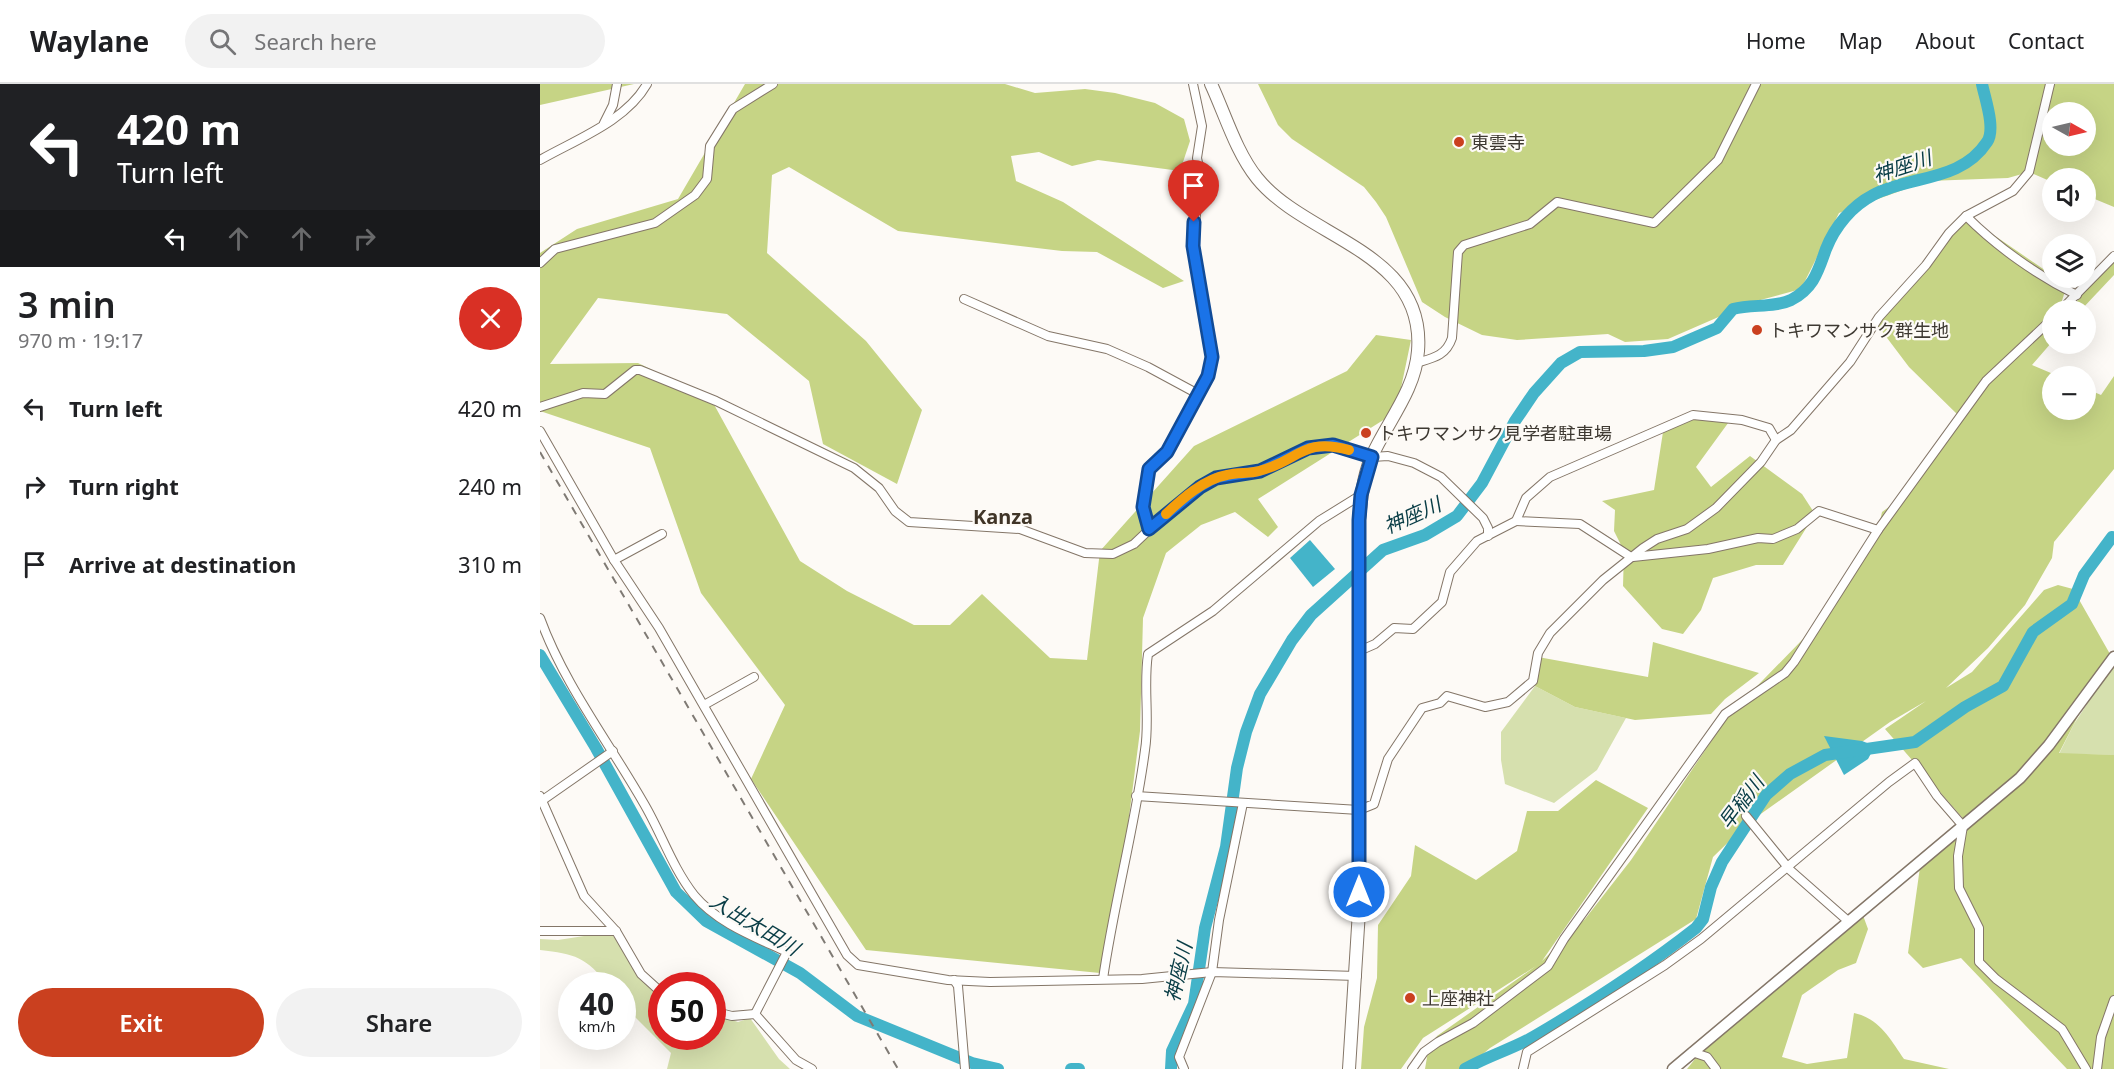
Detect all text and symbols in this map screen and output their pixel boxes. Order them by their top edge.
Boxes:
search box [185,14,605,68]
text: Waylane [30,22,149,60]
icon: search [206,25,239,58]
text: Search here [254,26,377,56]
text: Home [1746,27,1806,55]
text: Map [1839,27,1882,55]
text: About [1915,27,1975,55]
text: Contact [2008,27,2084,55]
text: 420 m [117,100,241,157]
north arrow [2042,102,2096,156]
map controls [2042,102,2096,420]
icon: left [18,108,96,186]
place label: 東雲寺 [1471,130,1525,154]
marker: 東雲寺 [1452,135,1466,149]
water label: 神座川 [1869,143,1937,188]
text: Turn left [117,154,223,191]
pin [1168,160,1219,222]
button: sound [2042,168,2096,222]
icon: arrive [1177,169,1210,202]
icon: left [159,222,192,255]
icon: ahead [222,222,255,255]
icon: ahead [285,222,318,255]
icon: right [348,222,381,255]
button: layers [2042,234,2096,288]
text: 3 min [18,280,116,329]
button: close [459,287,522,350]
button: + [2042,300,2096,354]
place label: トキワマンサク群生地 [1769,318,1949,342]
marker: トキワマンサク群生地 [1750,323,1764,337]
text: 970 m · 19:17 [18,327,143,354]
button: − [2042,366,2096,420]
icon: left [18,392,51,425]
text: Turn left [69,393,163,423]
text: 420 m [458,393,522,423]
place label: トキワマンサク見学者駐車場 [1378,421,1612,445]
marker: トキワマンサク見学者駐車場 [1359,426,1373,440]
icon: right [18,470,51,503]
text: Turn right [69,471,179,501]
text: 240 m [458,471,522,501]
water label: 神座川 [1379,490,1447,540]
district label: Kanza [973,503,1033,530]
icon: arrive [18,548,51,581]
text: Arrive at destination [69,549,296,579]
text: 310 m [458,549,522,579]
water label: 早稲川 [1712,768,1771,834]
position arrow [1327,860,1391,924]
water label: 入出太田川 [705,887,807,962]
water label: 神座川 [1158,938,1198,1004]
speed limit sign: 50 [648,972,726,1050]
text: 40 [580,983,614,1024]
place label: 上座神社 [1422,986,1494,1010]
button: Exit [18,988,264,1057]
button: Share [276,988,522,1057]
marker: 上座神社 [1403,991,1417,1005]
text: km/h [579,1016,615,1036]

